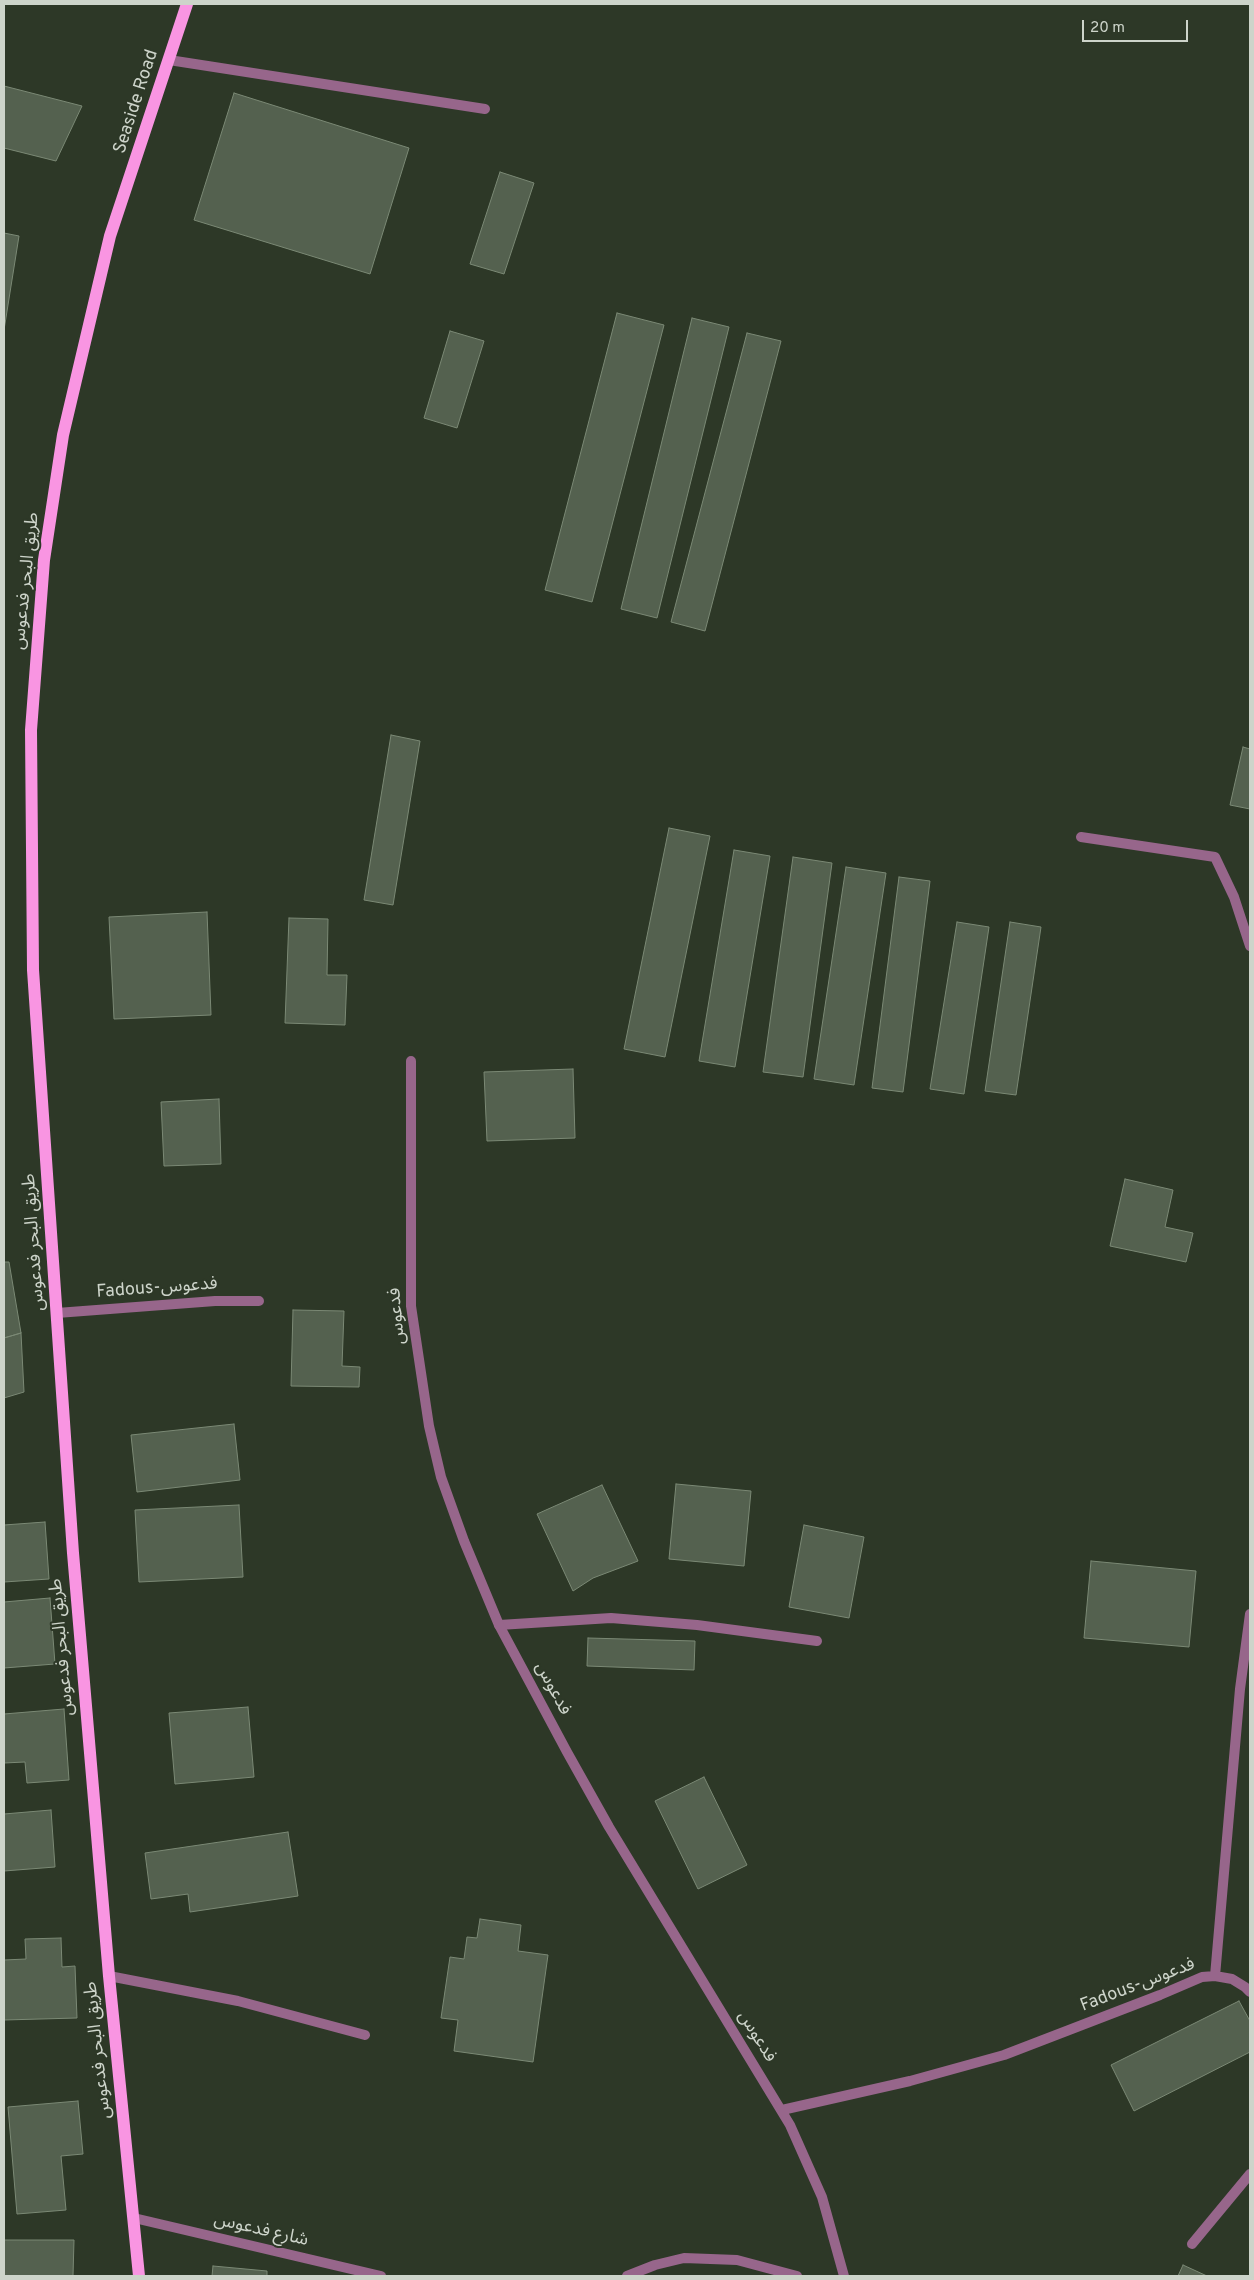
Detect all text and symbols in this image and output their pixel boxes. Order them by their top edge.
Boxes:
scale bar [1084,10,1190,42]
text: 20 m [1090,19,1125,38]
street label: Seaside Road [110,47,164,157]
street label: طريق البحر فدعوس [9,511,45,651]
street label: طريق البحر فدعوس [19,1173,51,1311]
street label: Fadous-فدعوس [96,1274,218,1304]
street label: فدعوس [385,1287,411,1345]
street label: طريق البحر فدعوس [46,1577,80,1717]
street label: فدعوس [529,1659,575,1719]
street label: Fadous-فدعوس [1078,1954,1198,2018]
street label: طريق البحر فدعوس [81,1980,117,2120]
street label: فدعوس [732,2007,780,2067]
street label: شارع فدعوس [212,2210,310,2252]

